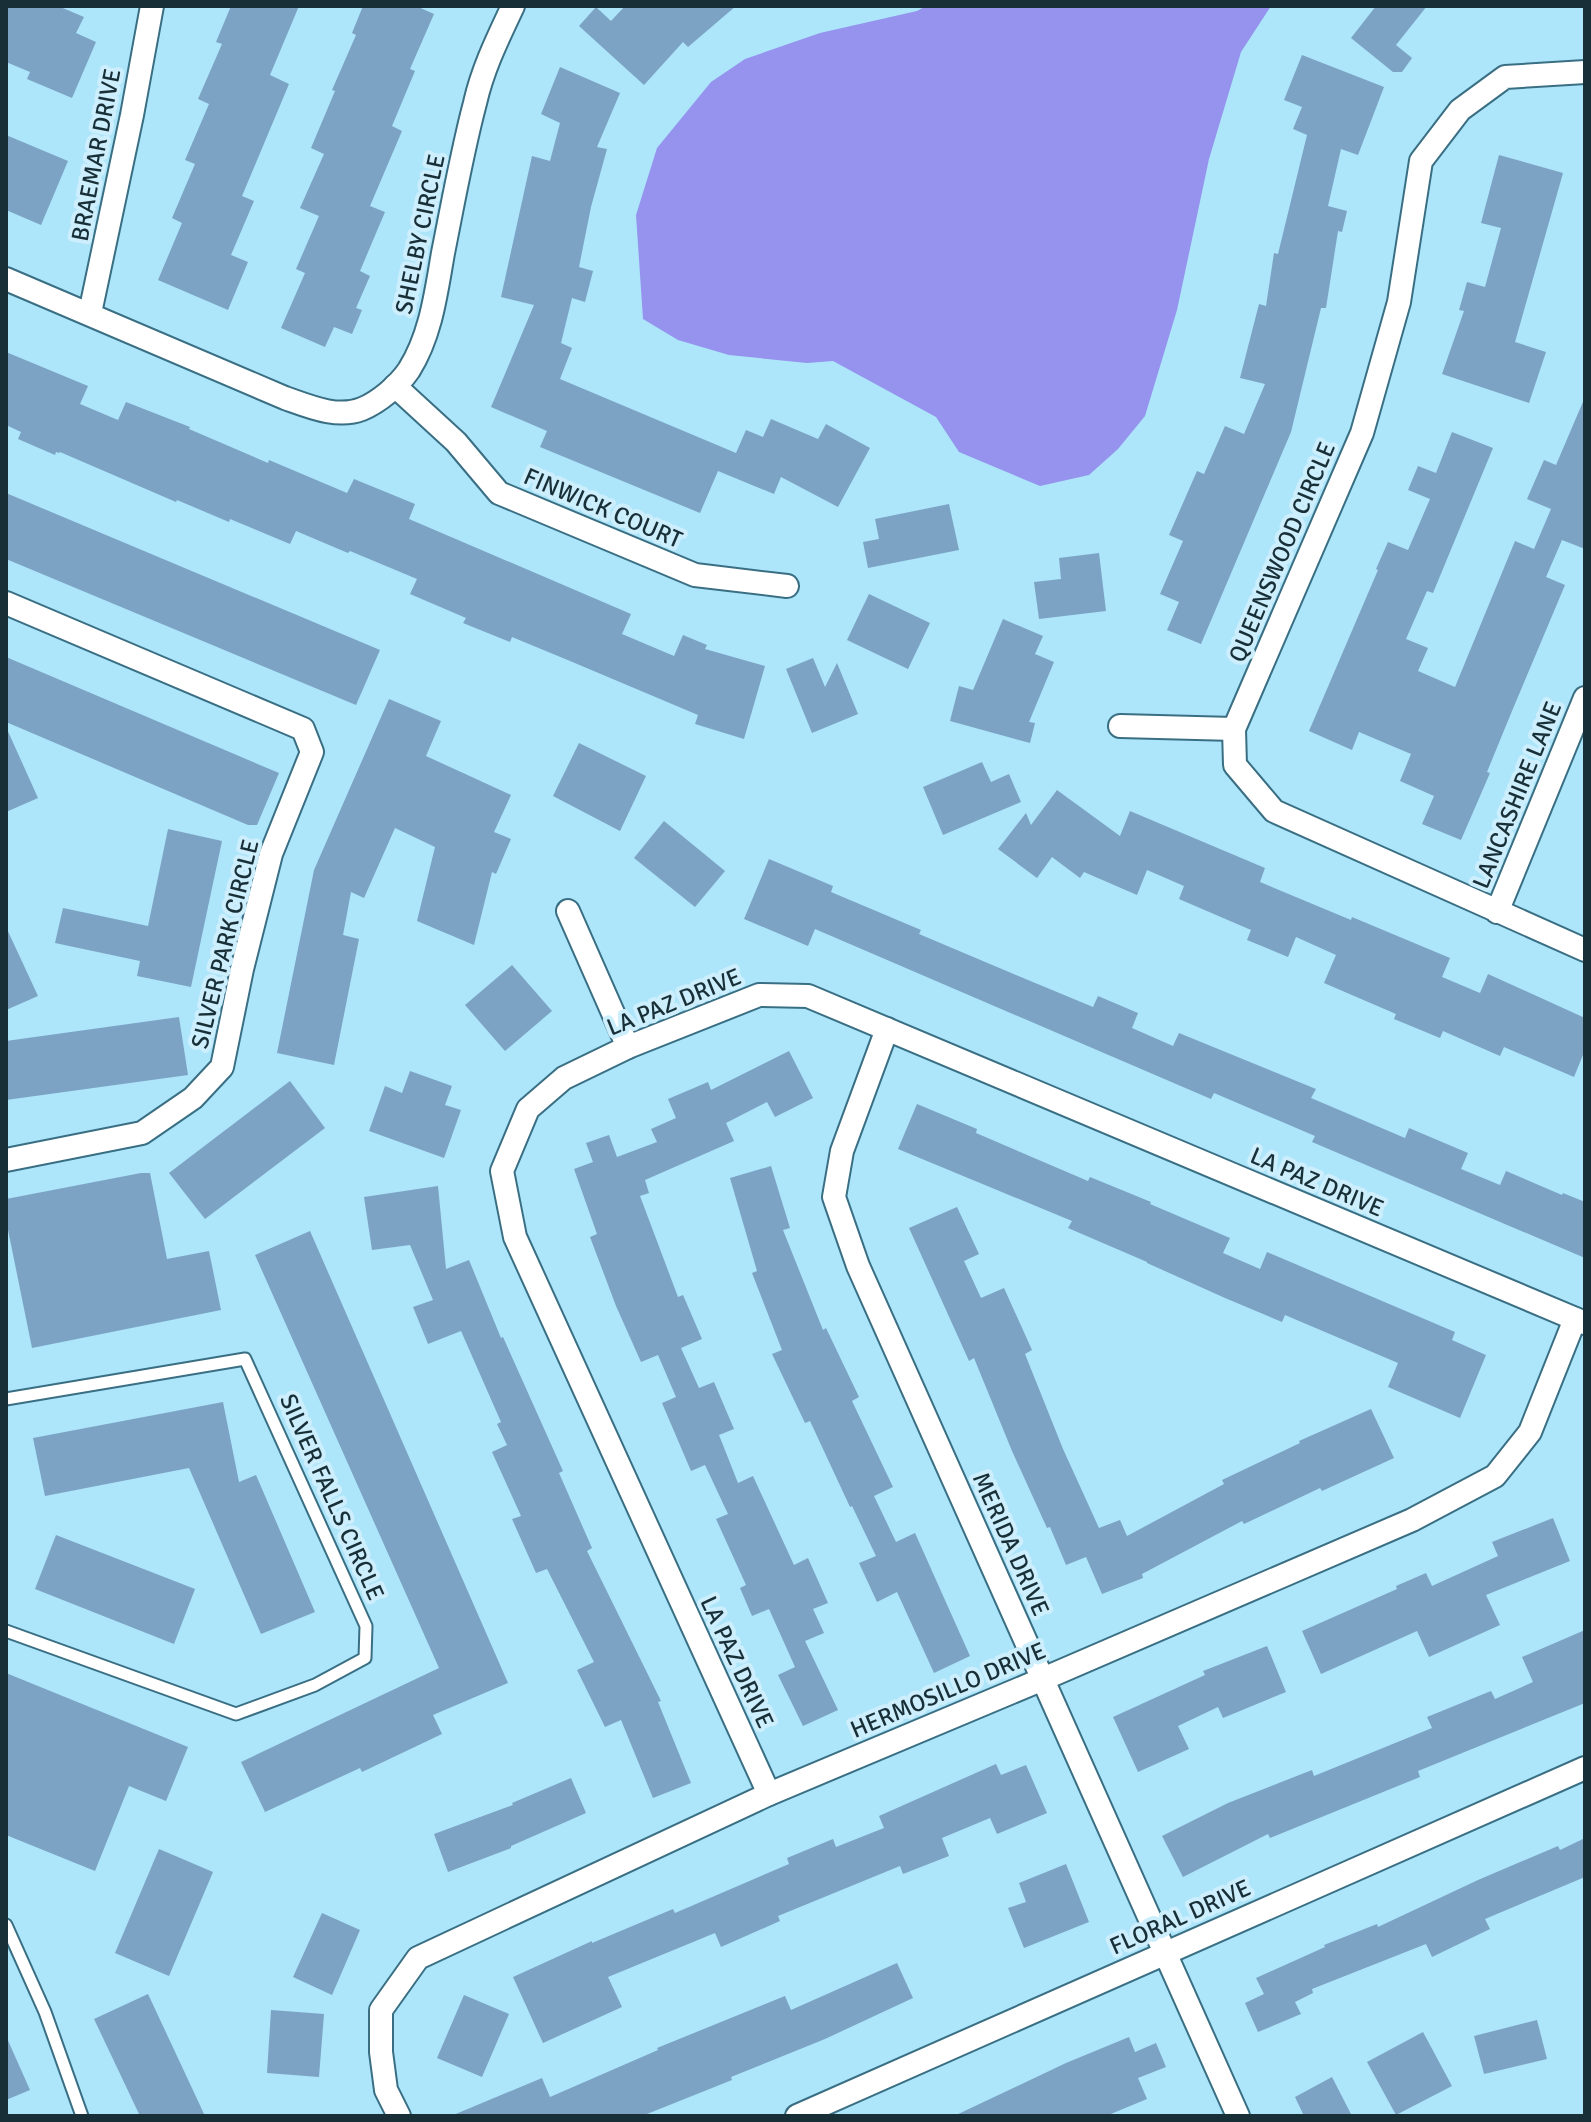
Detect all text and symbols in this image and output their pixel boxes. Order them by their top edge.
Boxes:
street label: BRAEMAR DRIVE [65,66,127,244]
street label: SHELBY CIRCLE [388,151,452,317]
street label: QUEENSWOOD CIRCLE [1222,437,1342,667]
street label: FINWICK COURT [519,461,687,555]
street label: LANCASHIRE LANE [1466,697,1568,893]
street label: SILVER PARK CIRCLE [184,836,266,1052]
street label: LA PAZ DRIVE [602,961,746,1043]
street label: LA PAZ DRIVE [1246,1140,1388,1224]
street label: SILVER FALLS CIRCLE [273,1389,391,1605]
street label: MERIDA DRIVE [966,1468,1056,1620]
street label: LA PAZ DRIVE [693,1591,781,1733]
street label: HERMOSILLO DRIVE [846,1635,1050,1745]
street label: FLORAL DRIVE [1105,1873,1255,1961]

